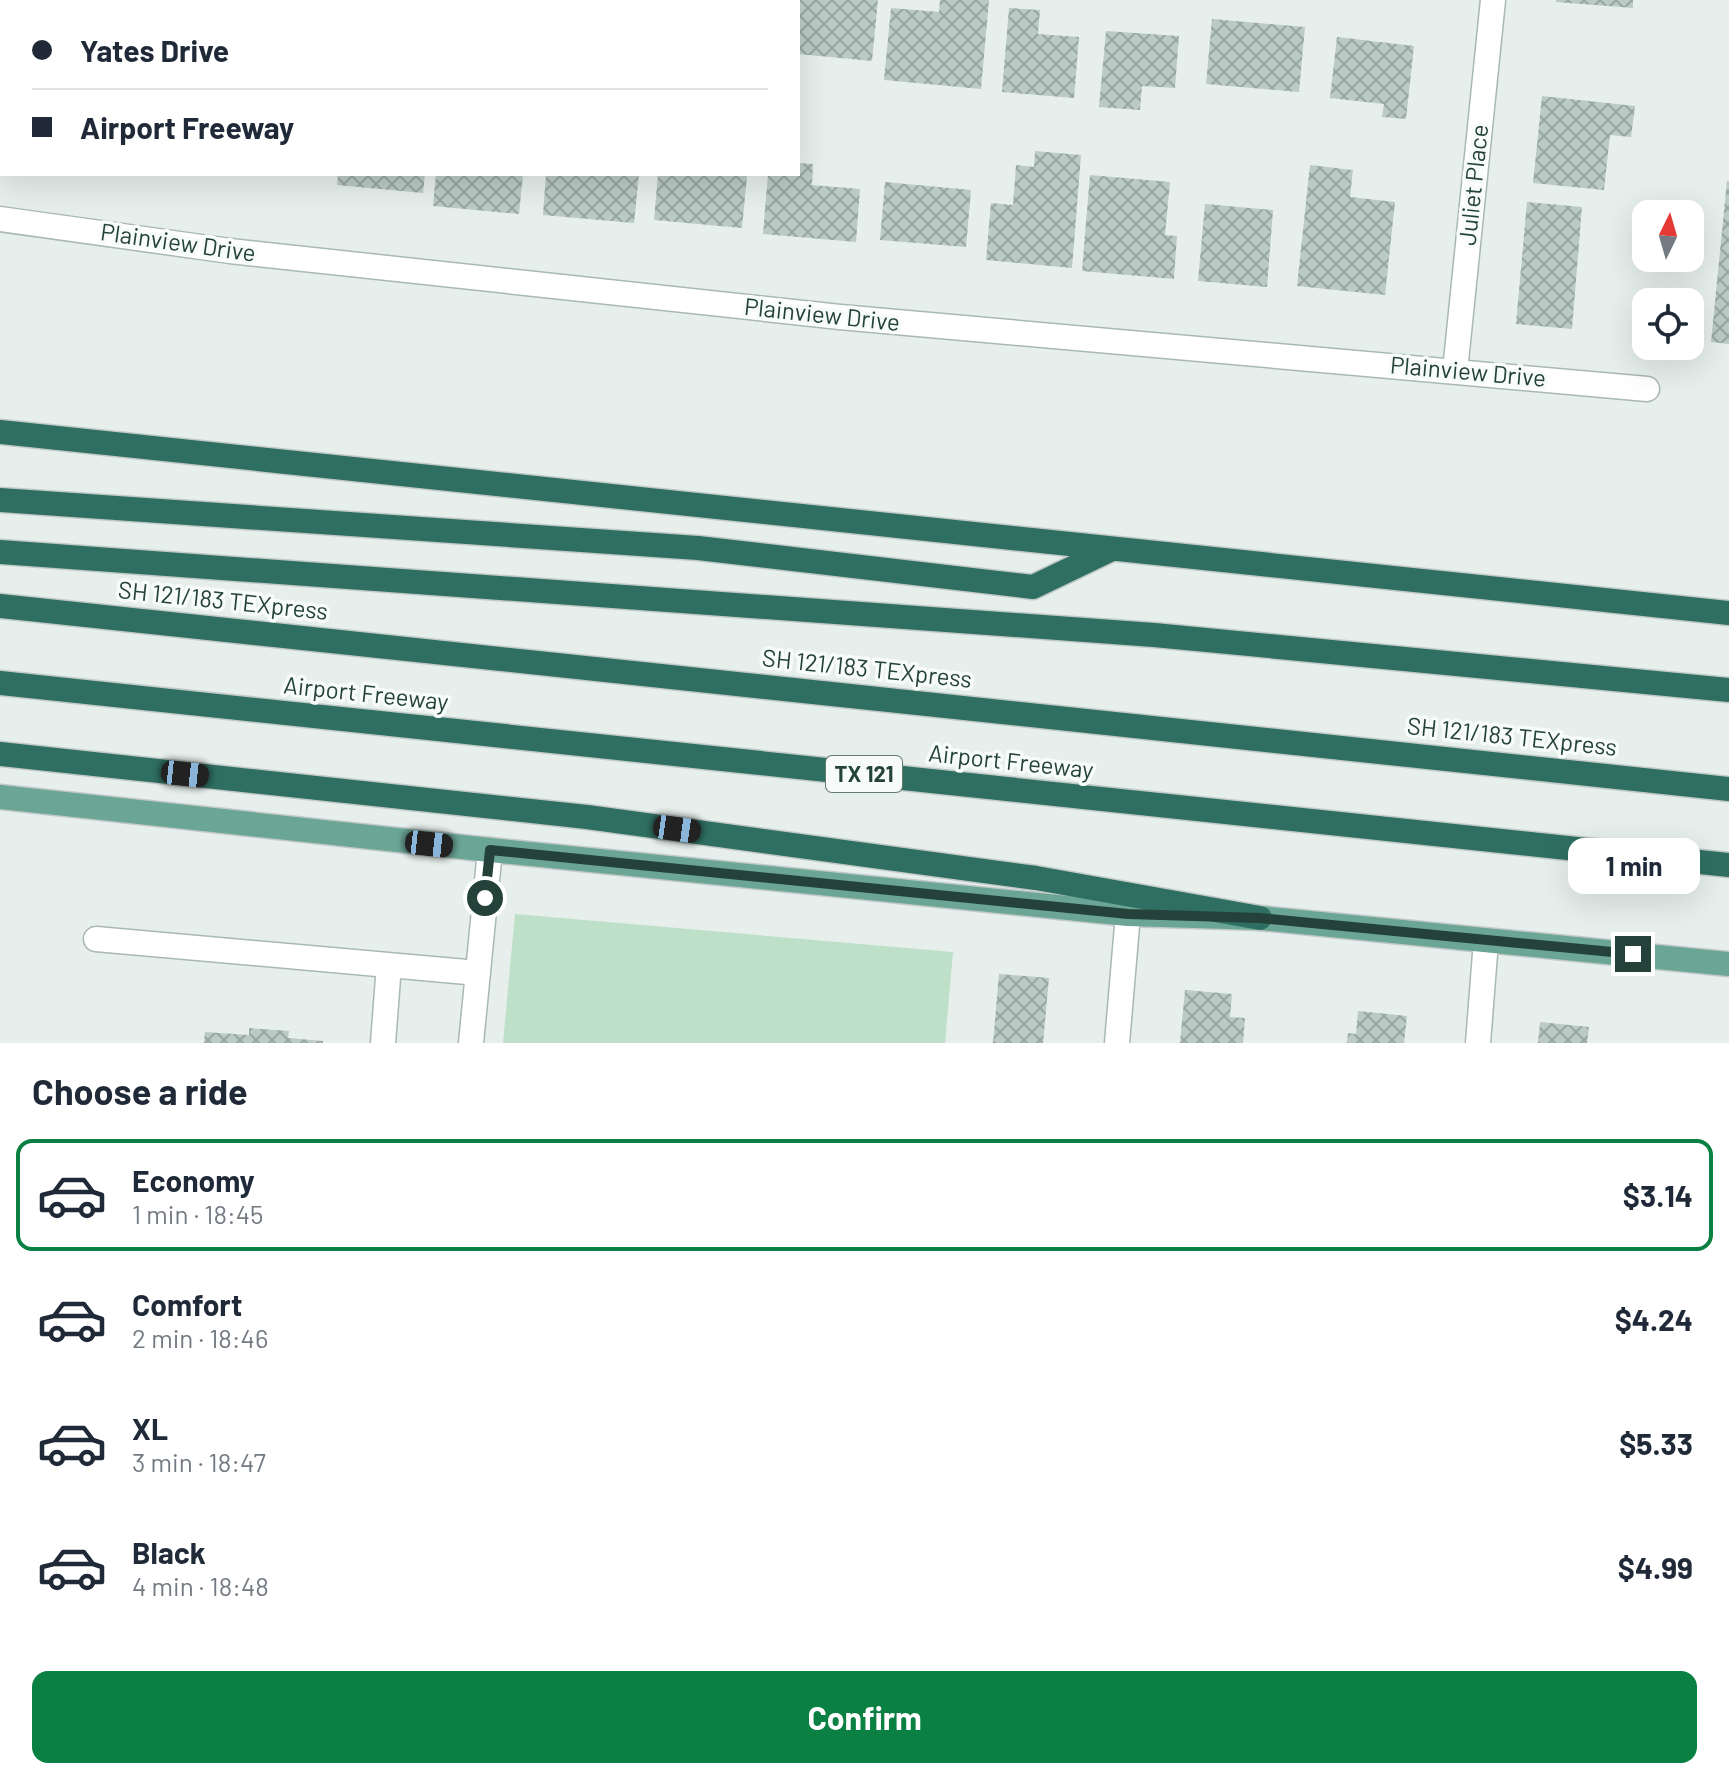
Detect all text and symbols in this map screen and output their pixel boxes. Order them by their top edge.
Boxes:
text: Yates Drive [80,32,229,68]
text: Airport Freeway [80,109,294,145]
street label: Juliet Place [1452,123,1493,247]
north arrow [1632,200,1704,272]
map controls [1632,200,1704,360]
street label: Plainview Drive [99,216,258,267]
button: locate [1632,288,1704,360]
street label: Plainview Drive [743,291,901,336]
street label: Plainview Drive [1389,349,1547,392]
street label: SH 121/183 TEXpress [117,574,330,625]
street label: SH 121/183 TEXpress [761,642,974,693]
street label: Airport Freeway [282,669,450,716]
street label: SH 121/183 TEXpress [1406,710,1619,761]
street label: Airport Freeway [927,737,1095,784]
road number: TX 121 [826,756,902,792]
car [160,760,210,788]
car [652,814,702,844]
car [404,830,454,858]
callout: 1 min [1567,838,1699,894]
text: 1 min [1606,850,1662,881]
route start [467,880,503,916]
route end [1615,936,1651,972]
text: Choose a ride [32,1069,248,1112]
icon: car [36,1159,108,1231]
text: Economy [132,1162,255,1198]
text: $3.14 [1623,1177,1693,1213]
text: 1 min · 18:45 [132,1198,263,1229]
icon: car [36,1283,108,1355]
text: Comfort [132,1286,242,1322]
text: $4.24 [1615,1301,1693,1337]
text: 2 min · 18:46 [132,1322,268,1353]
icon: car [36,1407,108,1479]
text: XL [132,1410,168,1446]
text: $5.33 [1619,1425,1693,1461]
text: 3 min · 18:47 [132,1446,266,1477]
icon: car [36,1531,108,1603]
text: Black [132,1534,206,1570]
text: $4.99 [1618,1549,1693,1585]
text: 4 min · 18:48 [132,1570,269,1601]
button: Confirm [32,1671,1697,1763]

